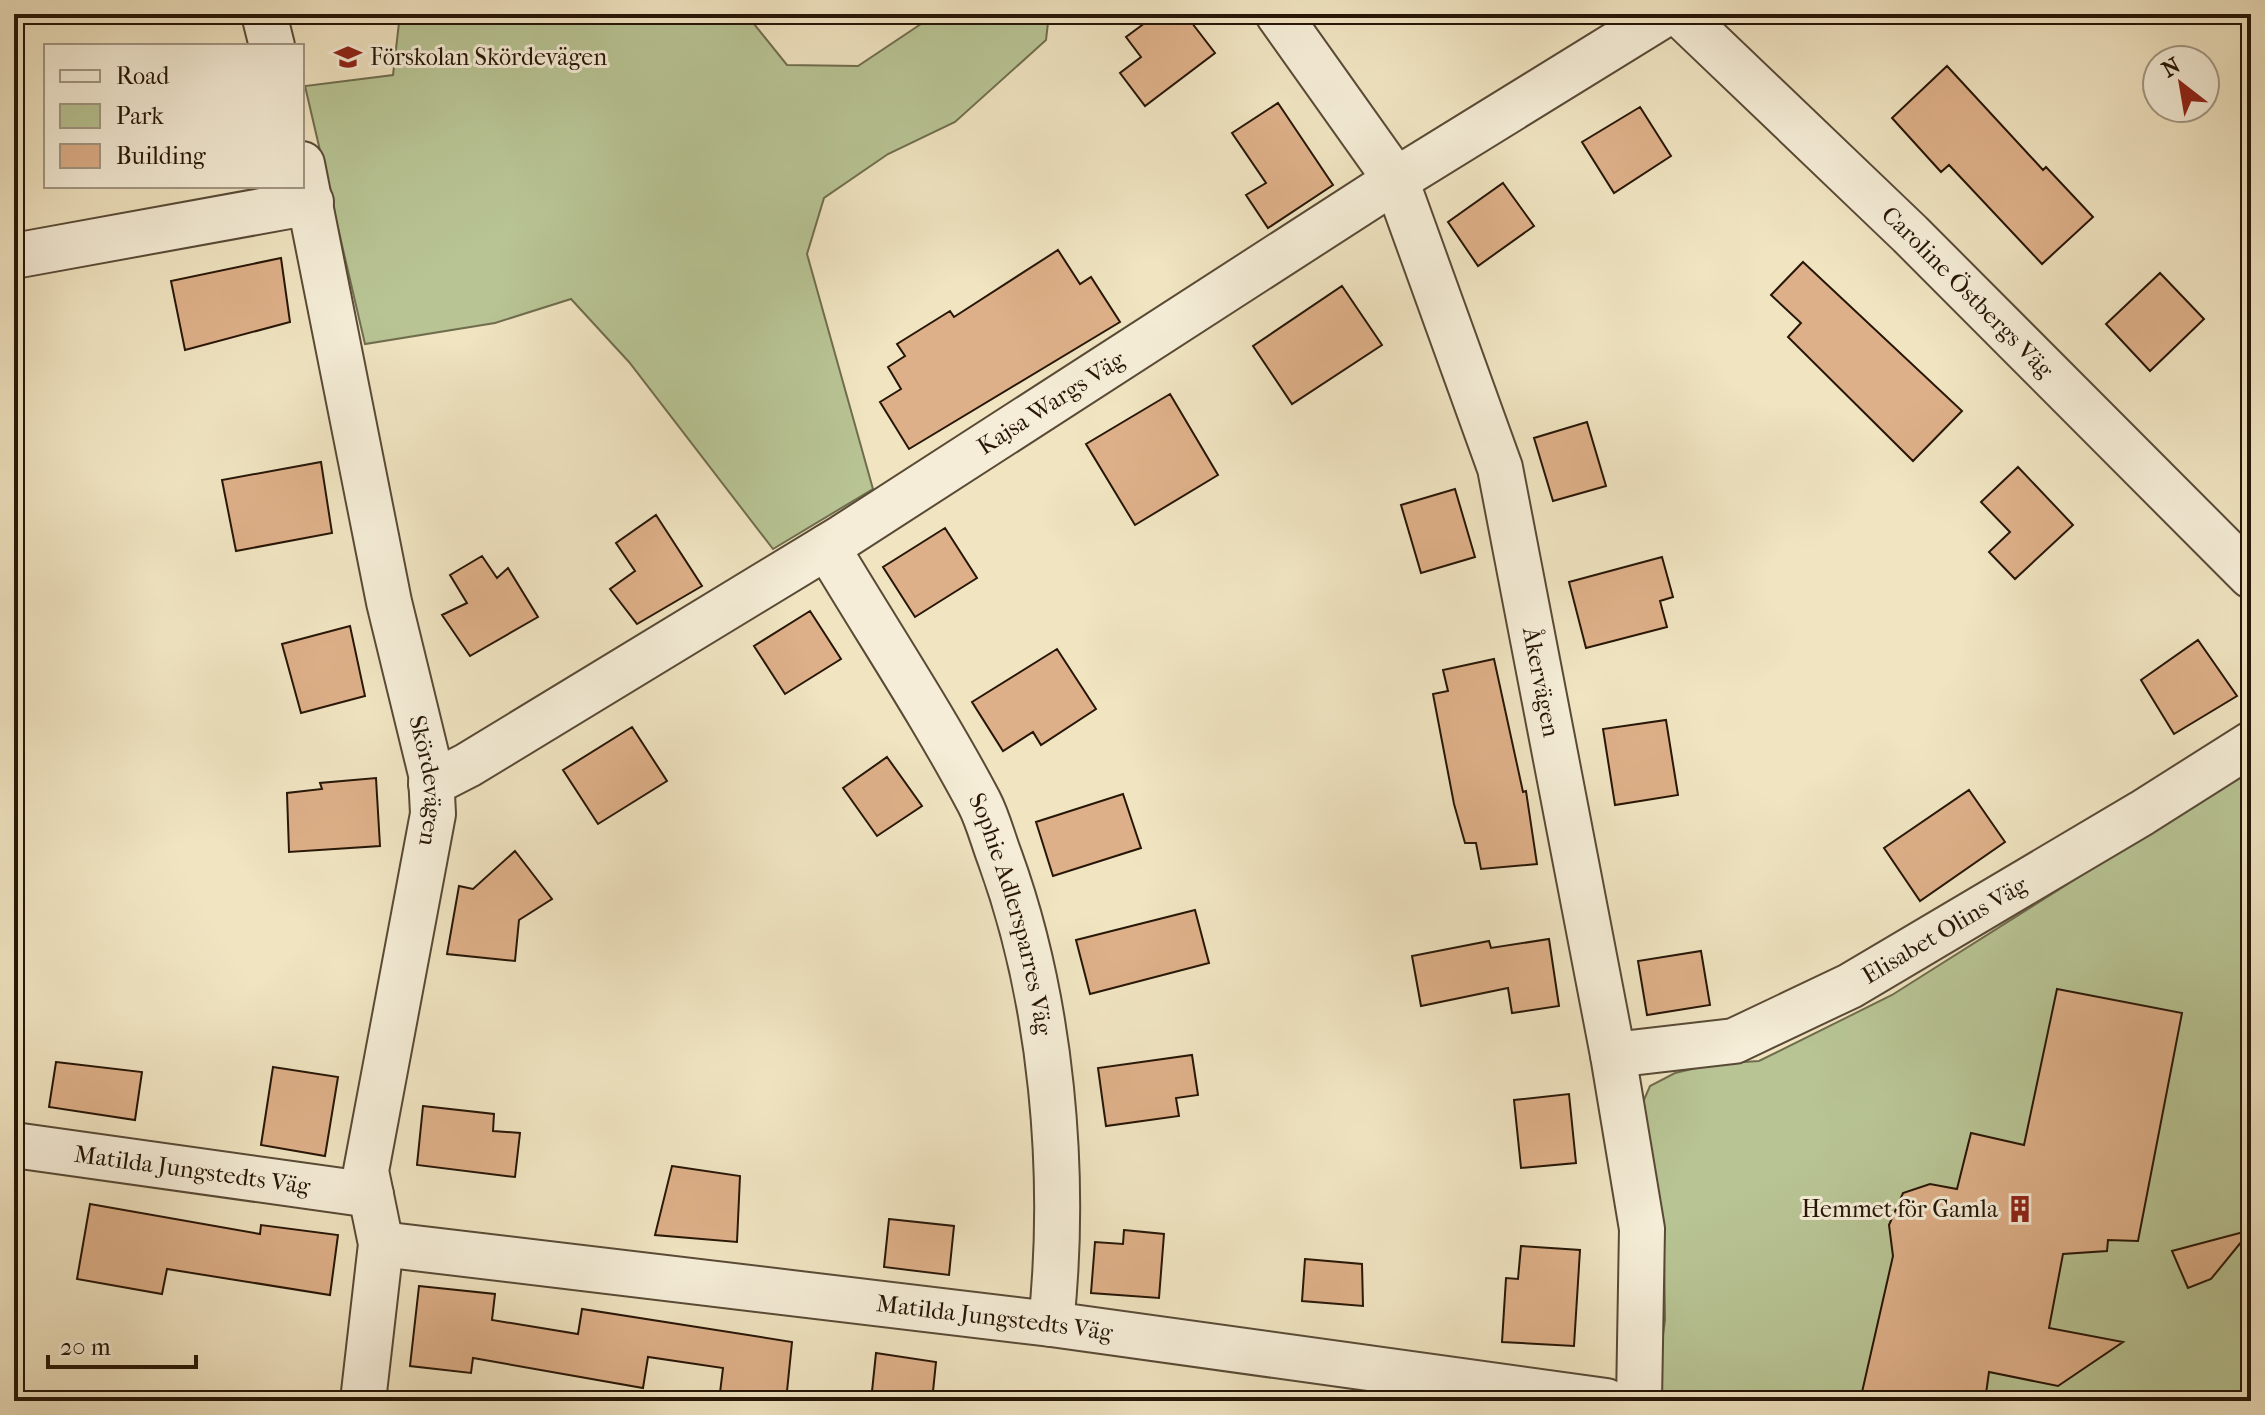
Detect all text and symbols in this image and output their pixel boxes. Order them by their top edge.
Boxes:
school or university icon: Förskolan Skördevägen [333,42,363,72]
place label: Förskolan Skördevägen [370,43,607,71]
legend [44,44,304,188]
north arrow [2141,44,2221,124]
text: N [2157,52,2185,83]
text: Road [116,62,170,90]
text: Park [116,102,164,130]
text: Building [116,142,207,170]
street label: Caroline Östbergs Väg [1876,200,2060,384]
street label: Kajsa Wargs Väg [972,344,1131,460]
street label: Åkervägen [1517,624,1566,740]
street label: Skördevägen [403,713,448,849]
street label: Sophie Adlersparres Väg [963,788,1058,1038]
street label: Elisabet Olins Väg [1857,870,2033,990]
street label: Matilda Jungstedts Väg [73,1140,313,1200]
building icon: Hemmet för Gamla [2005,1194,2035,1224]
place label: Hemmet för Gamla [1801,1195,1999,1223]
street label: Matilda Jungstedts Väg [875,1289,1116,1347]
scale bar [48,1319,196,1369]
text: 20 m [60,1333,111,1361]

